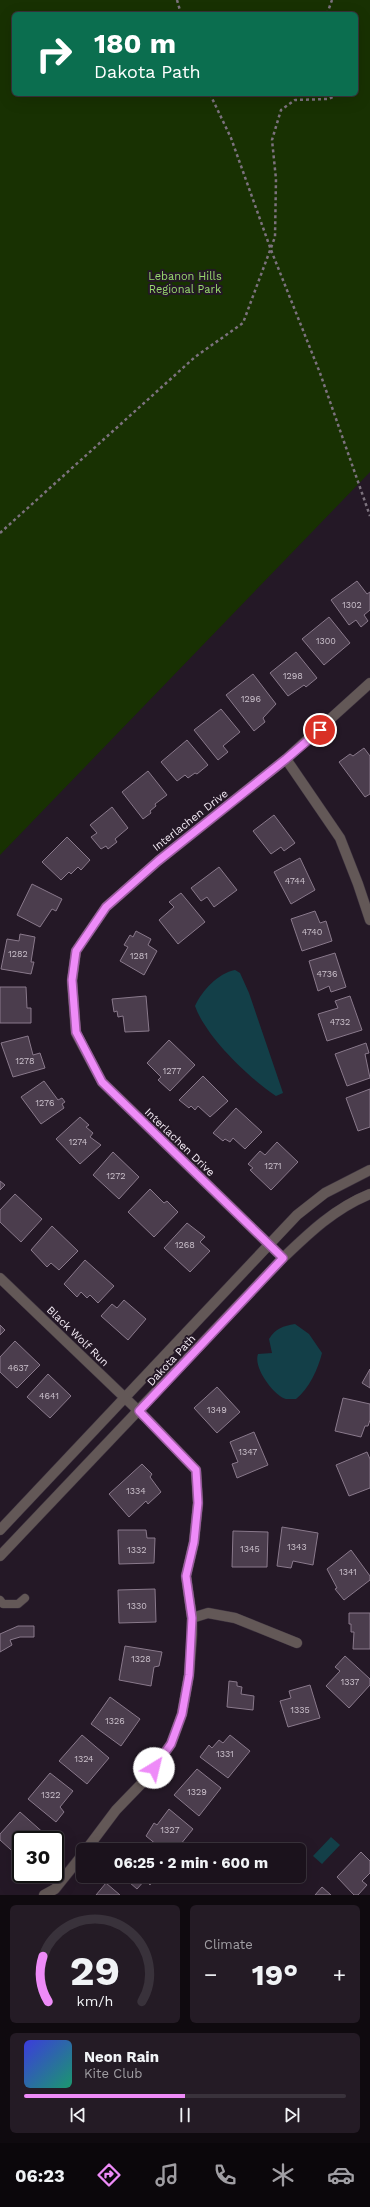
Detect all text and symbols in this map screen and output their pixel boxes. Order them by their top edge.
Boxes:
text: 180 m [94,27,176,60]
icon: right [28,28,80,80]
text: Dakota Path [94,61,201,82]
park label: Lebanon Hills Regional Park [148,270,222,296]
house number: 1302 [342,600,362,610]
house number: 1300 [316,636,336,646]
house number: 1298 [283,671,303,681]
house number: 1296 [241,694,261,704]
pin [303,713,337,747]
icon: arrive [309,719,331,741]
street label: Interlachen Drive [150,787,231,854]
house number: 4744 [285,876,306,886]
house number: 4740 [302,927,323,937]
house number: 1282 [8,949,28,959]
house number: 1281 [130,951,148,961]
house number: 4736 [317,969,337,979]
house number: 4732 [330,1017,350,1027]
house number: 1278 [16,1056,35,1066]
house number: 1277 [163,1066,181,1076]
house number: 1276 [36,1098,54,1108]
street label: Interlachen Drive [142,1106,217,1179]
house number: 1274 [69,1137,88,1147]
house number: 1271 [264,1161,282,1171]
house number: 1272 [107,1171,125,1181]
house number: 1268 [175,1240,195,1250]
street label: Black Wolf Run [44,1304,111,1369]
street label: Dakota Path [144,1332,198,1389]
house number: 4637 [8,1363,28,1373]
house number: 4641 [39,1391,59,1401]
house number: 1349 [207,1405,227,1415]
house number: 1347 [239,1447,257,1457]
house number: 1334 [126,1486,146,1496]
house number: 1343 [287,1542,307,1552]
house number: 1345 [240,1544,260,1554]
house number: 1332 [127,1545,147,1555]
house number: 1341 [339,1567,357,1577]
house number: 1330 [127,1601,147,1611]
house number: 1328 [131,1654,151,1664]
house number: 1337 [341,1677,359,1687]
house number: 1335 [290,1705,310,1715]
house number: 1326 [105,1716,125,1726]
position arrow [133,1747,175,1789]
house number: 1331 [216,1749,234,1759]
house number: 1324 [74,1754,94,1764]
house number: 1329 [187,1787,207,1797]
house number: 1322 [41,1790,61,1800]
house number: 1327 [161,1825,179,1835]
speed limit sign: 30 [12,1831,64,1883]
text: 06:25 · 2 min · 600 m [114,1854,268,1872]
text: Climate [204,1937,253,1952]
text: 29 [70,1946,120,1995]
text: 19° [252,1957,298,1992]
text: − [204,1962,217,1987]
text: + [333,1962,346,1987]
text: km/h [77,1993,113,2009]
text: Neon Rain [84,2048,159,2066]
text: Kite Club [84,2066,142,2081]
icon: previous [67,2104,89,2126]
icon: pause [174,2104,196,2126]
icon: next [281,2104,303,2126]
icon: directions [95,2161,123,2189]
icon: music [153,2161,181,2189]
icon: phone [211,2161,239,2189]
icon: climate [269,2161,297,2189]
icon: car [327,2161,355,2189]
text: 06:23 [15,2165,65,2186]

